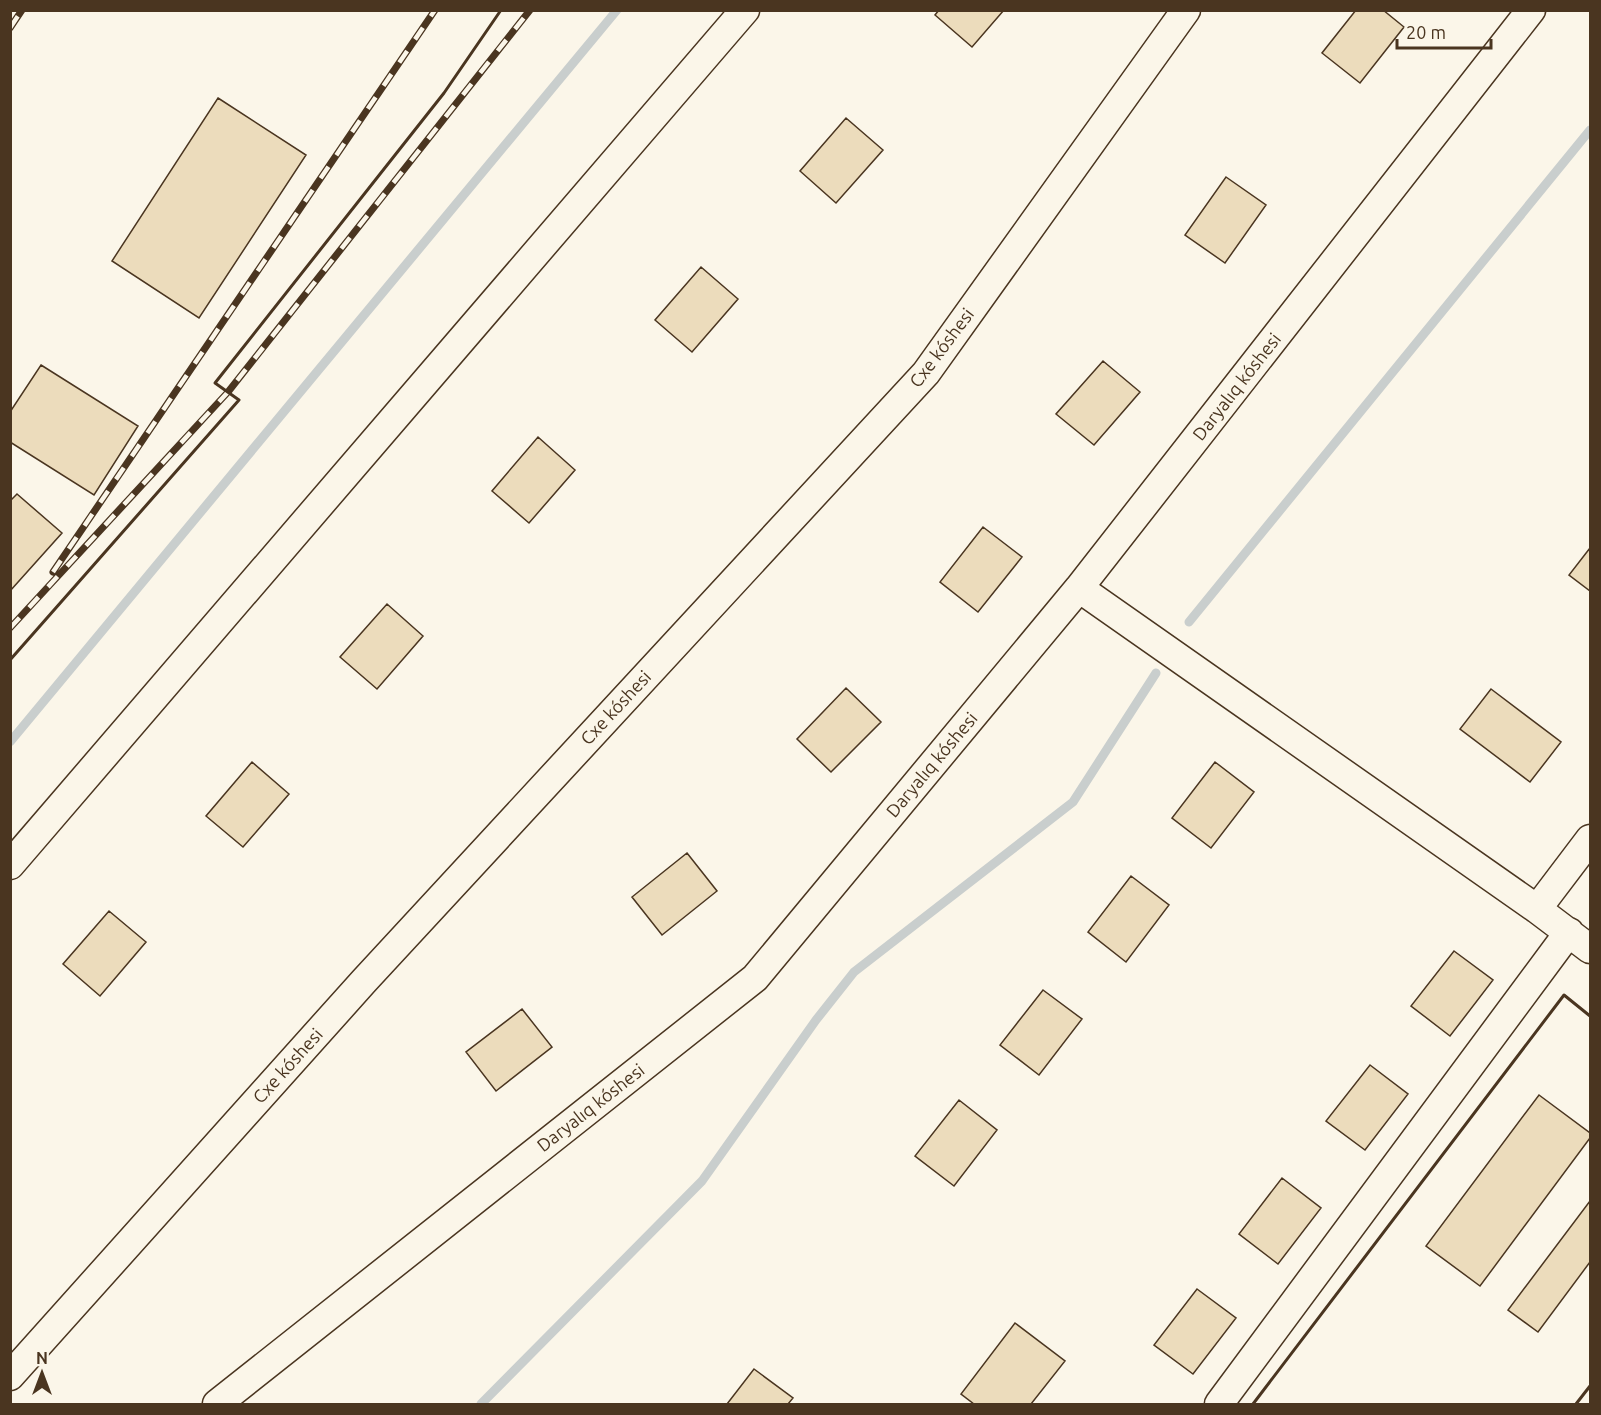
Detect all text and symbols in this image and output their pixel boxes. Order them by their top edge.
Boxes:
scale bar [1397,12,1492,50]
text: 20 m [1406,22,1446,42]
street label: Cxe kóshesi [905,304,977,391]
street label: Daryalıq kóshesi [1188,329,1284,444]
street label: Cxe kóshesi [576,666,655,748]
street label: Daryalıq kóshesi [882,708,981,821]
street label: Cxe kóshesi [248,1024,326,1107]
street label: Daryalıq kóshesi [533,1059,648,1155]
north arrow [12,1343,72,1403]
text: N [36,1349,48,1367]

